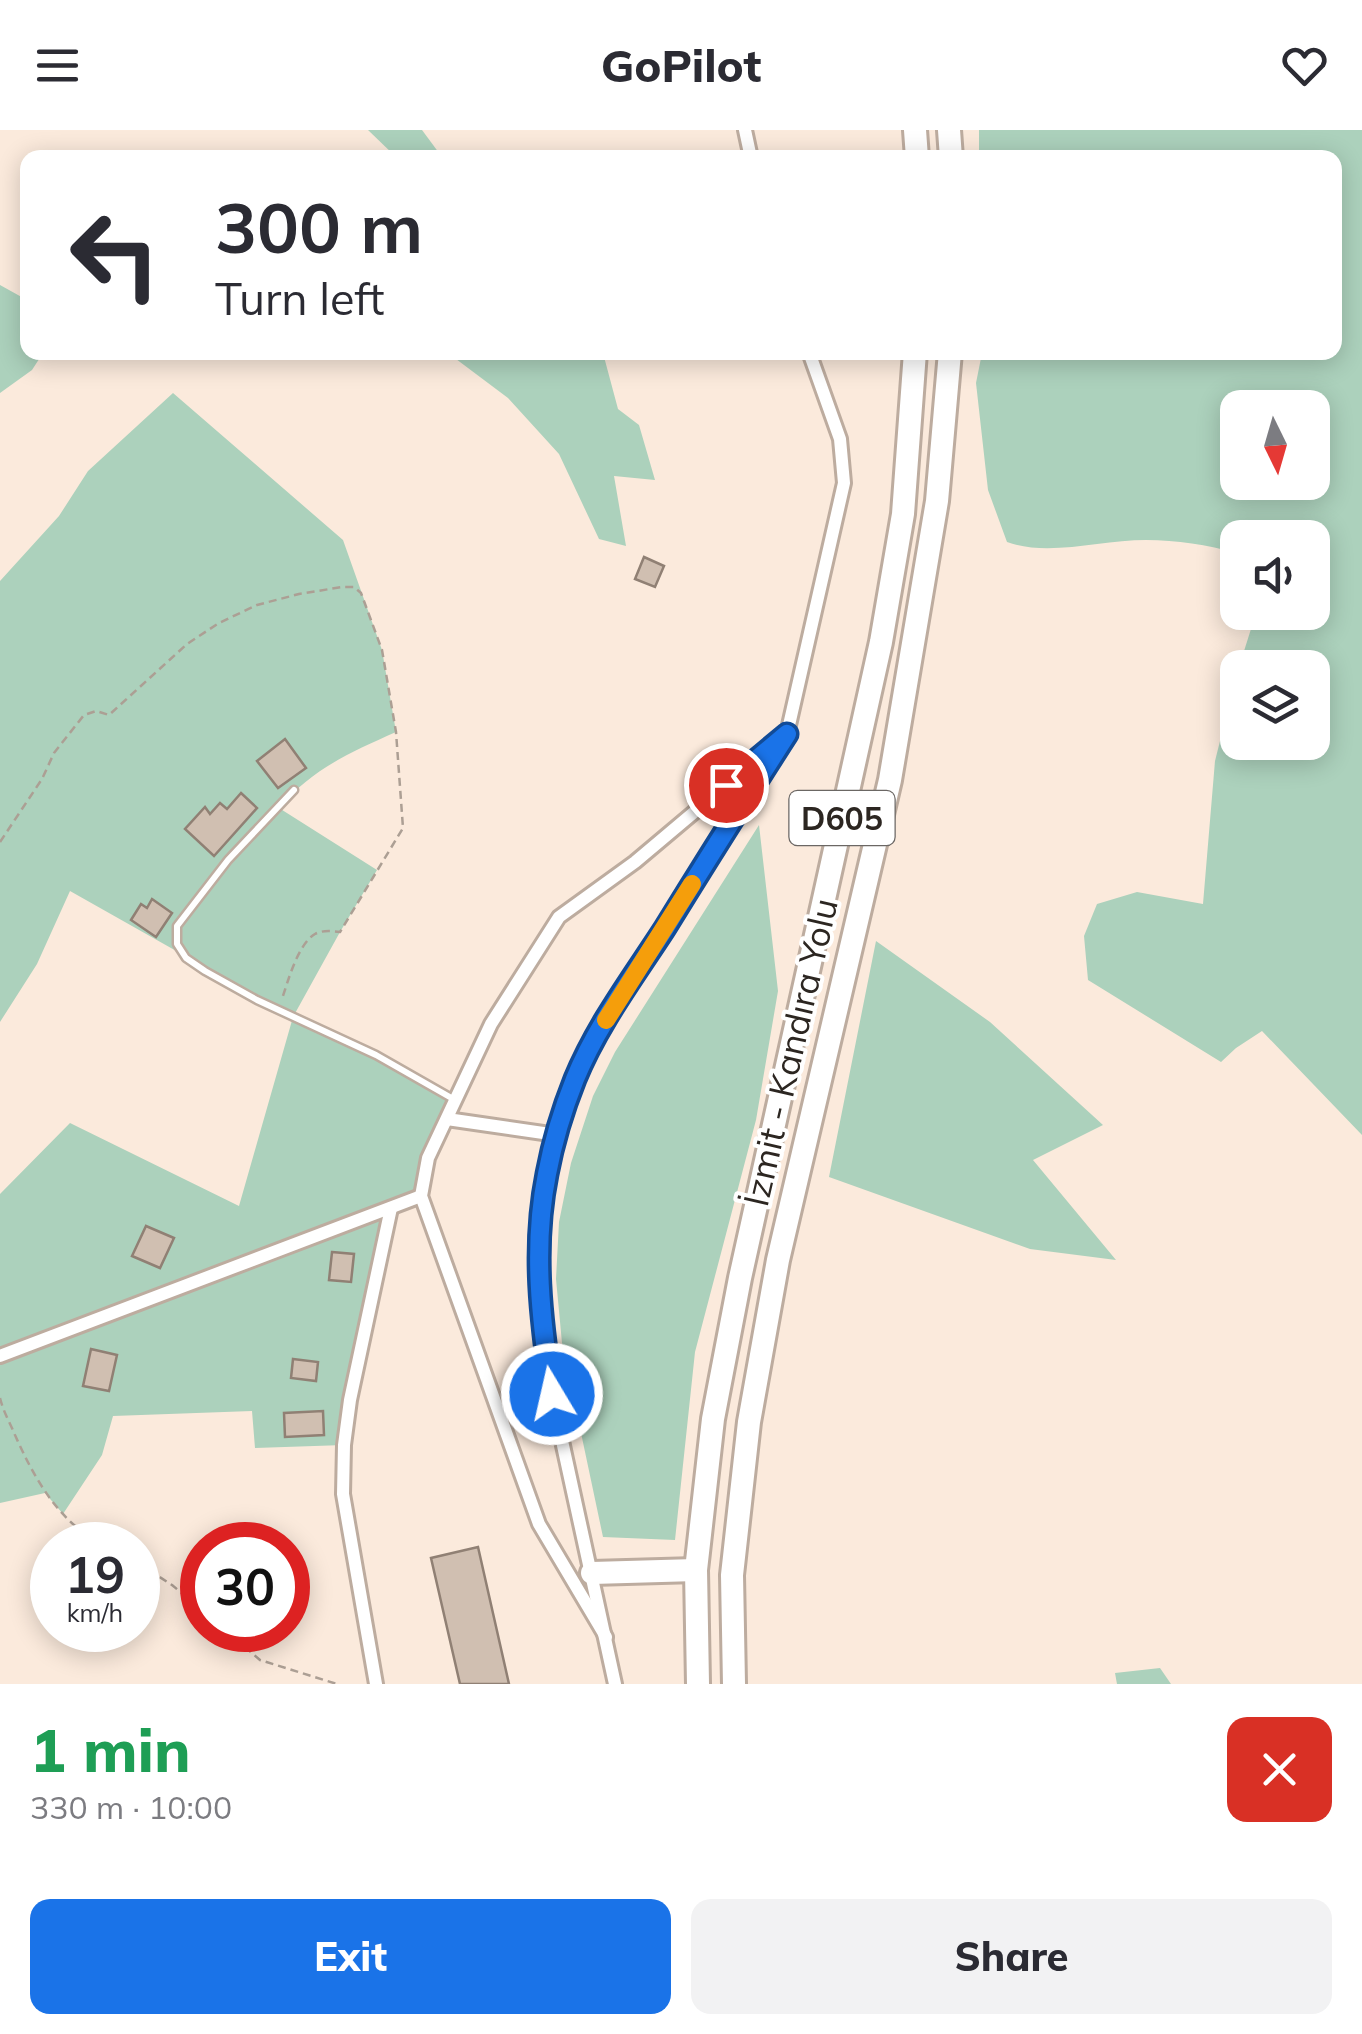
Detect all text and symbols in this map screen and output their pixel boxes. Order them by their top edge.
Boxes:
text: GoPilot [601,37,761,93]
icon: menu [30,38,85,93]
icon: heart [1277,38,1332,93]
text: 300 m [215,183,423,271]
icon: left [50,190,180,320]
text: Turn left [215,270,384,326]
north arrow [1220,390,1330,500]
map controls [1220,390,1330,760]
button: sound [1220,520,1330,630]
button: layers [1220,650,1330,760]
pin [684,743,769,828]
icon: arrive [699,758,754,813]
road number: D605 [790,791,894,845]
street label: İzmit - Kandıra Yolu [733,894,847,1210]
position arrow [500,1342,604,1446]
speed limit sign: 30 [180,1522,310,1652]
text: 19 [65,1543,125,1606]
text: km/h [67,1597,123,1628]
text: 1 min [30,1712,191,1787]
button: close [1227,1717,1332,1822]
text: 330 m · 10:00 [30,1787,232,1827]
button: Exit [30,1899,671,2014]
button: Share [691,1899,1332,2014]

